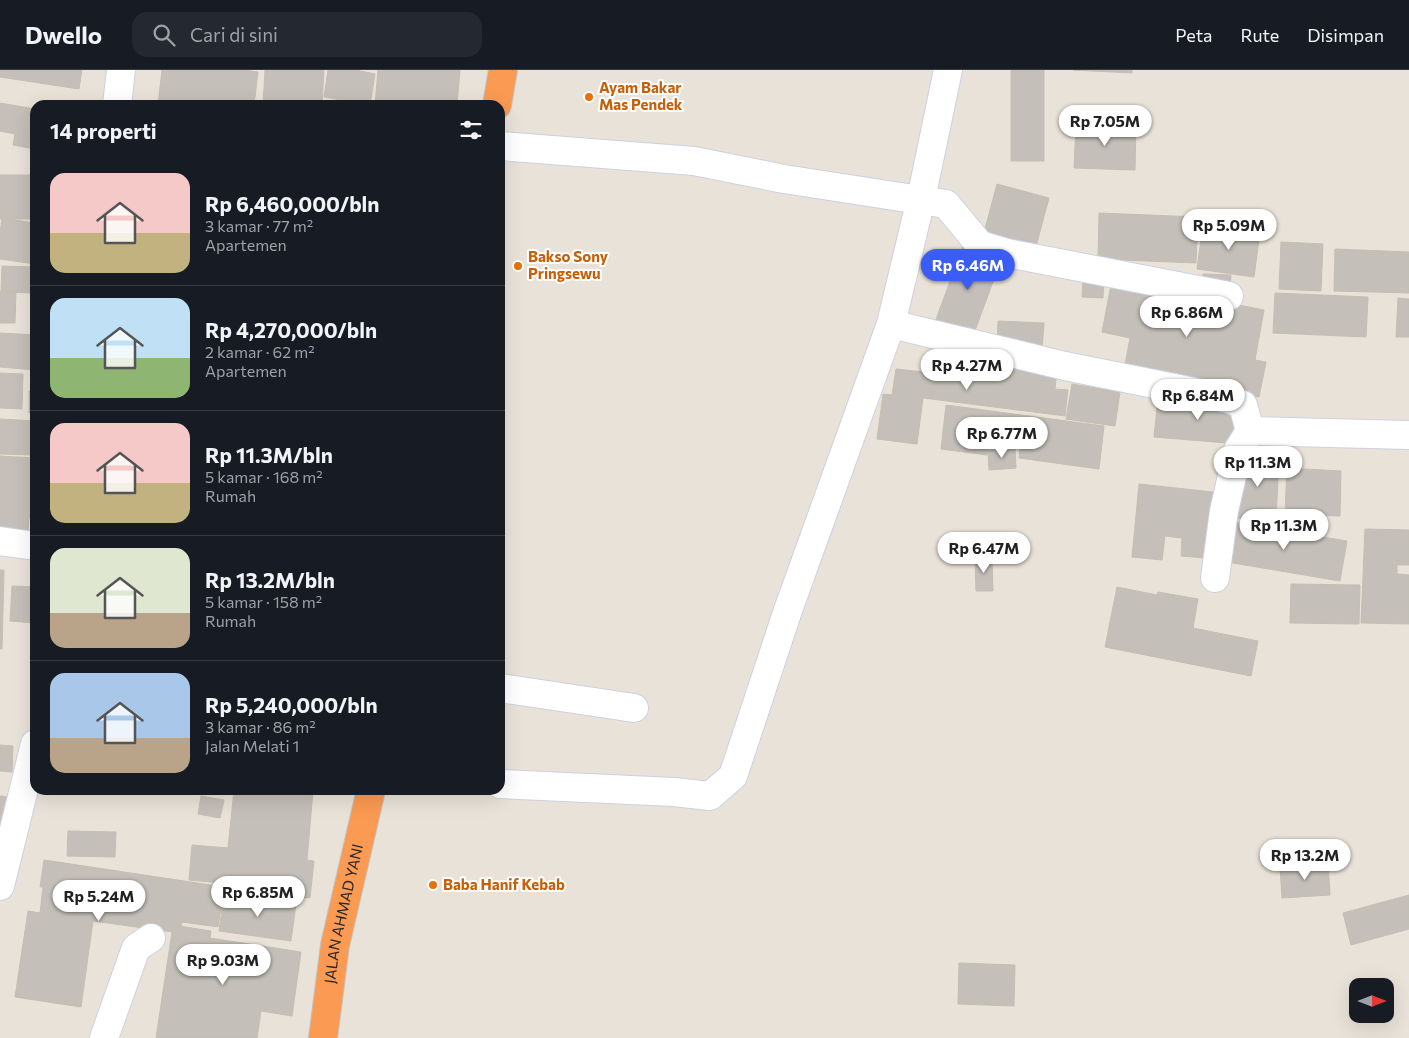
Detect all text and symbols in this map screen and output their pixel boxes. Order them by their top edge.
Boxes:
search box [132,12,482,57]
text: Dwello [25,20,102,49]
icon: search [150,21,178,49]
text: Cari di sini [190,23,278,46]
text: Peta [1175,24,1212,46]
text: Rute [1240,24,1279,46]
text: Disimpan [1307,24,1384,46]
place label: Ayam Bakar Mas Pendek [599,78,683,113]
marker: Ayam Bakar Mas Pendek [583,91,595,103]
pin: Rp 7.05M [1053,104,1157,147]
text: Rp 7.05M [1070,111,1140,130]
icon: filters [457,116,485,144]
text: 14 properti [50,118,157,143]
text: Rp 6,460,000/bln [205,191,379,216]
icon: home [90,193,150,253]
pin: Rp 5.09M [1177,208,1281,251]
text: Rp 5.09M [1193,215,1265,234]
text: 3 kamar · 77 m² [205,216,313,235]
text: Apartemen [205,235,287,254]
place label: Bakso Sony Pringsewu [528,247,609,282]
pin: Rp 6.46M [916,248,1020,291]
text: Rp 6.46M [932,255,1004,274]
marker: Bakso Sony Pringsewu [512,260,524,272]
pin: Rp 6.86M [1135,296,1239,338]
text: Rp 6.86M [1151,302,1223,321]
text: Rp 4,270,000/bln [205,317,377,342]
icon: home [90,318,150,378]
text: 2 kamar · 62 m² [205,342,315,361]
pin: Rp 4.27M [915,348,1019,391]
text: Rp 4.27M [932,355,1002,374]
text: Apartemen [205,361,287,380]
pin: Rp 6.84M [1146,378,1250,421]
text: Rp 6.84M [1162,385,1234,404]
pin: Rp 6.77M [950,416,1054,459]
text: Rp 6.77M [967,423,1037,442]
text: Rp 11.3M/bln [205,442,333,467]
icon: home [90,443,150,503]
pin: Rp 11.3M [1206,446,1310,488]
text: Rp 11.3M [1224,452,1292,471]
text: 5 kamar · 168 m² [205,467,323,486]
text: Rumah [205,486,256,505]
pin: Rp 11.3M [1232,508,1336,551]
text: Rp 11.3M [1250,515,1318,534]
pin: Rp 6.47M [932,532,1036,574]
text: Rp 6.47M [948,538,1020,557]
text: Rp 13.2M/bln [205,567,335,592]
icon: home [90,568,150,628]
text: 5 kamar · 158 m² [205,592,322,611]
text: Rumah [205,611,256,630]
text: Rp 5,240,000/bln [205,692,378,717]
icon: home [90,693,150,753]
text: 3 kamar · 86 m² [205,717,316,736]
text: Jalan Melati 1 [205,736,299,755]
pin: Rp 13.2M [1253,838,1357,881]
street label: JALAN AHMAD YANI [320,842,366,985]
text: Rp 13.2M [1271,845,1339,864]
place label: Baba Hanif Kebab [443,875,565,893]
pin: Rp 6.85M [206,876,310,918]
marker: Baba Hanif Kebab [427,879,439,891]
pin: Rp 5.24M [47,880,151,922]
text: Rp 6.85M [222,882,294,901]
text: Rp 5.24M [63,886,135,905]
pin: Rp 9.03M [171,944,275,986]
text: Rp 9.03M [187,950,259,969]
north arrow [1349,978,1394,1022]
map controls [1349,978,1394,1023]

